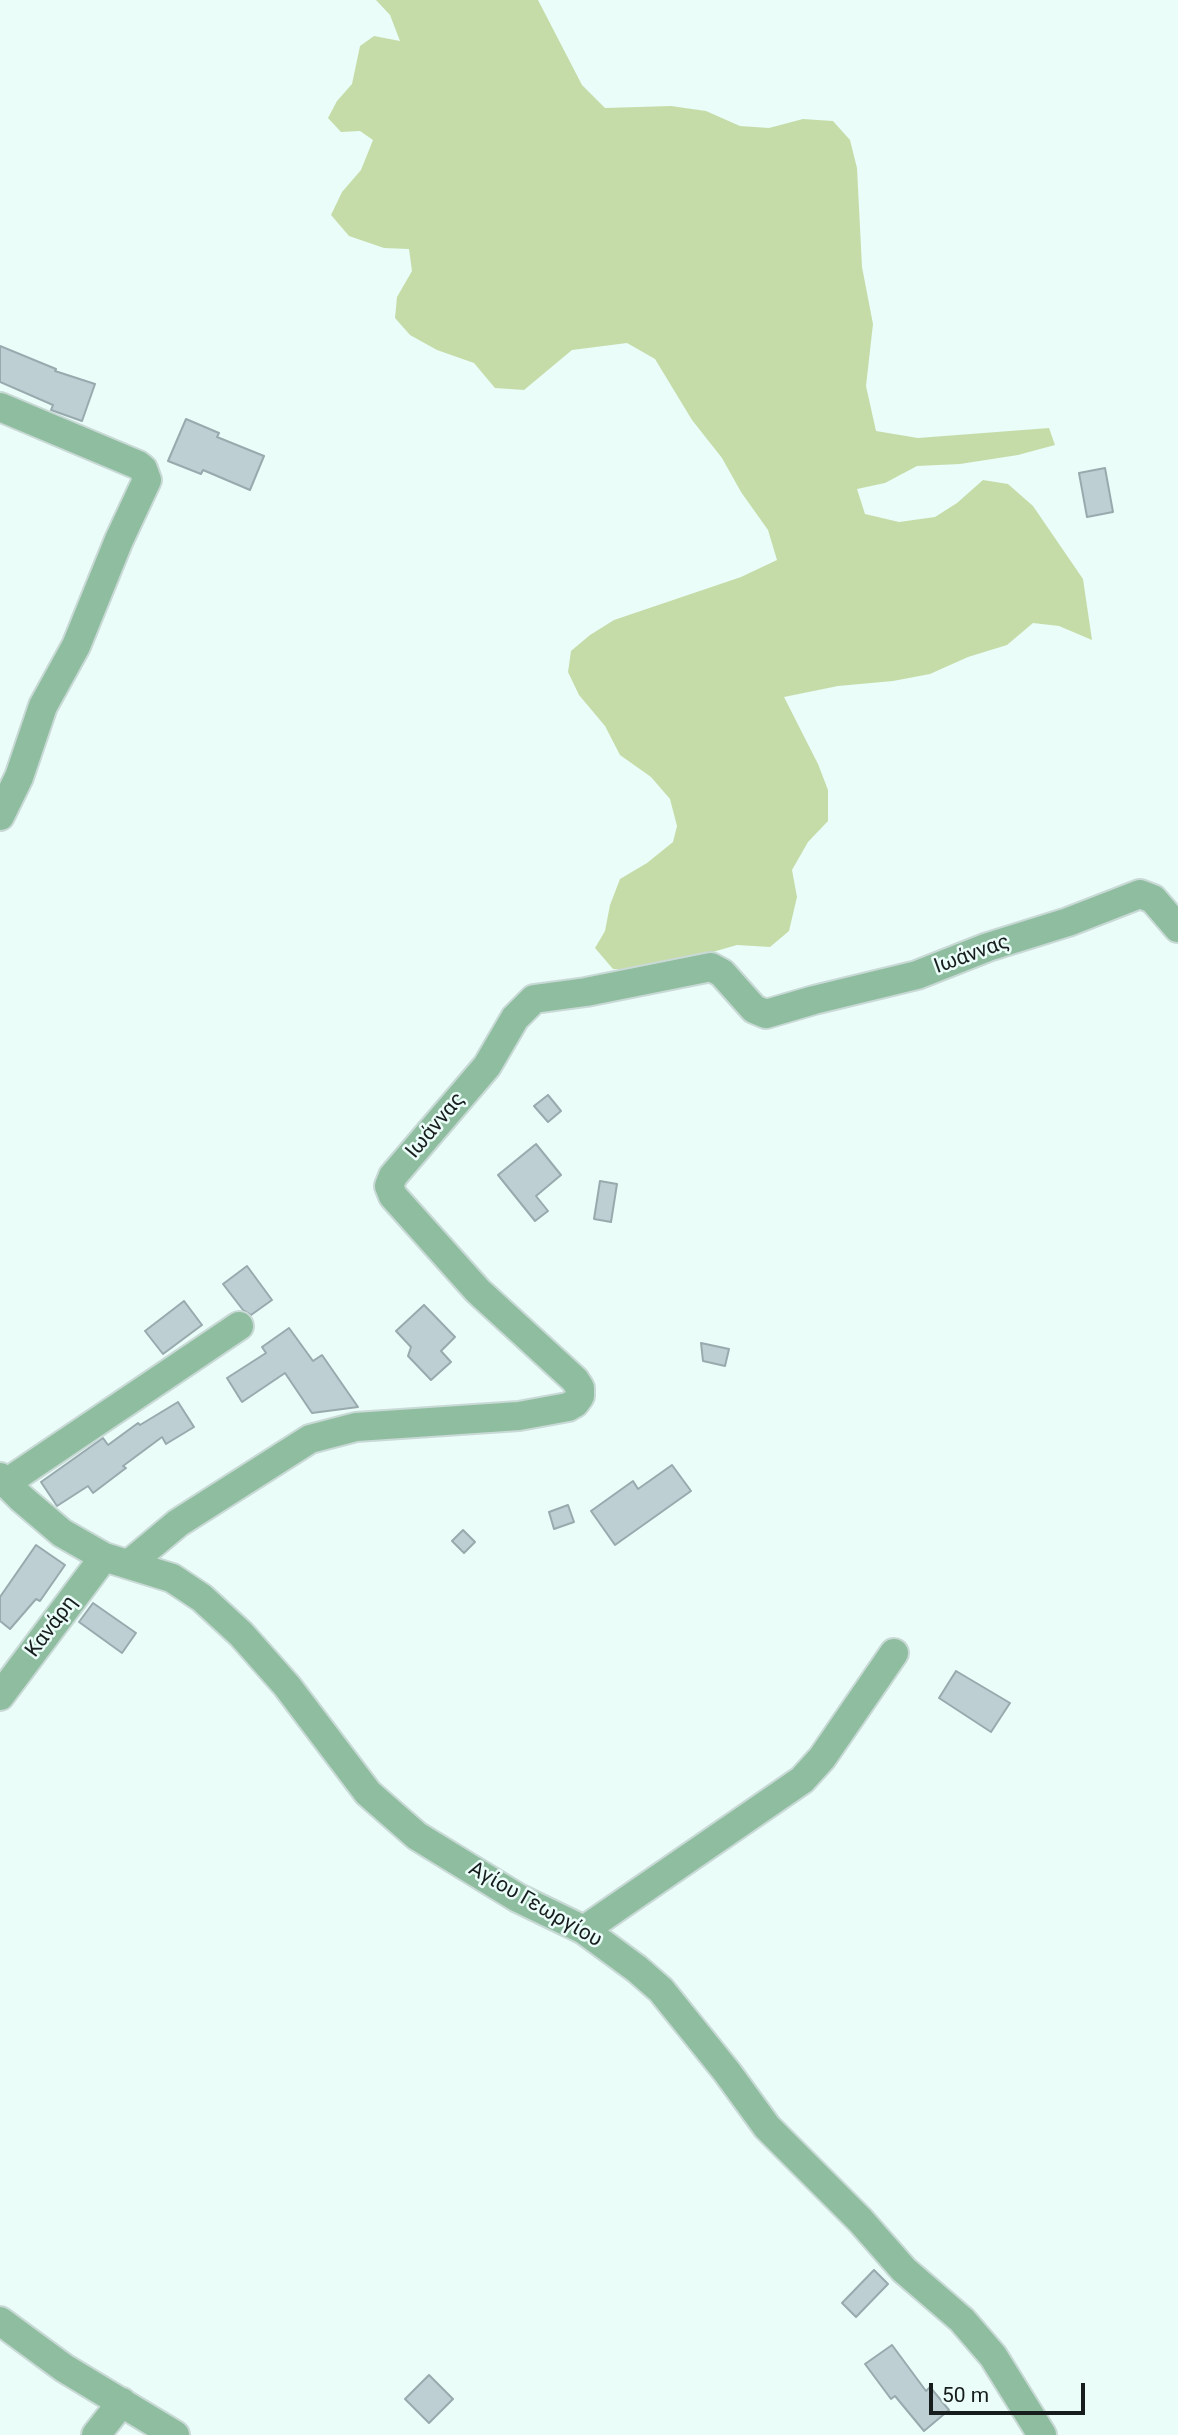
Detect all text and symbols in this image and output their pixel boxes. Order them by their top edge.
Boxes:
street label: Ιωάννας [931,930,1013,980]
street label: Ιωάννας [401,1088,471,1164]
street label: Κανάρη [21,1591,83,1663]
street label: Αγίου Γεωργίου [464,1857,606,1953]
scale bar [933,2368,1089,2412]
text: 50 m [942,2383,989,2407]

